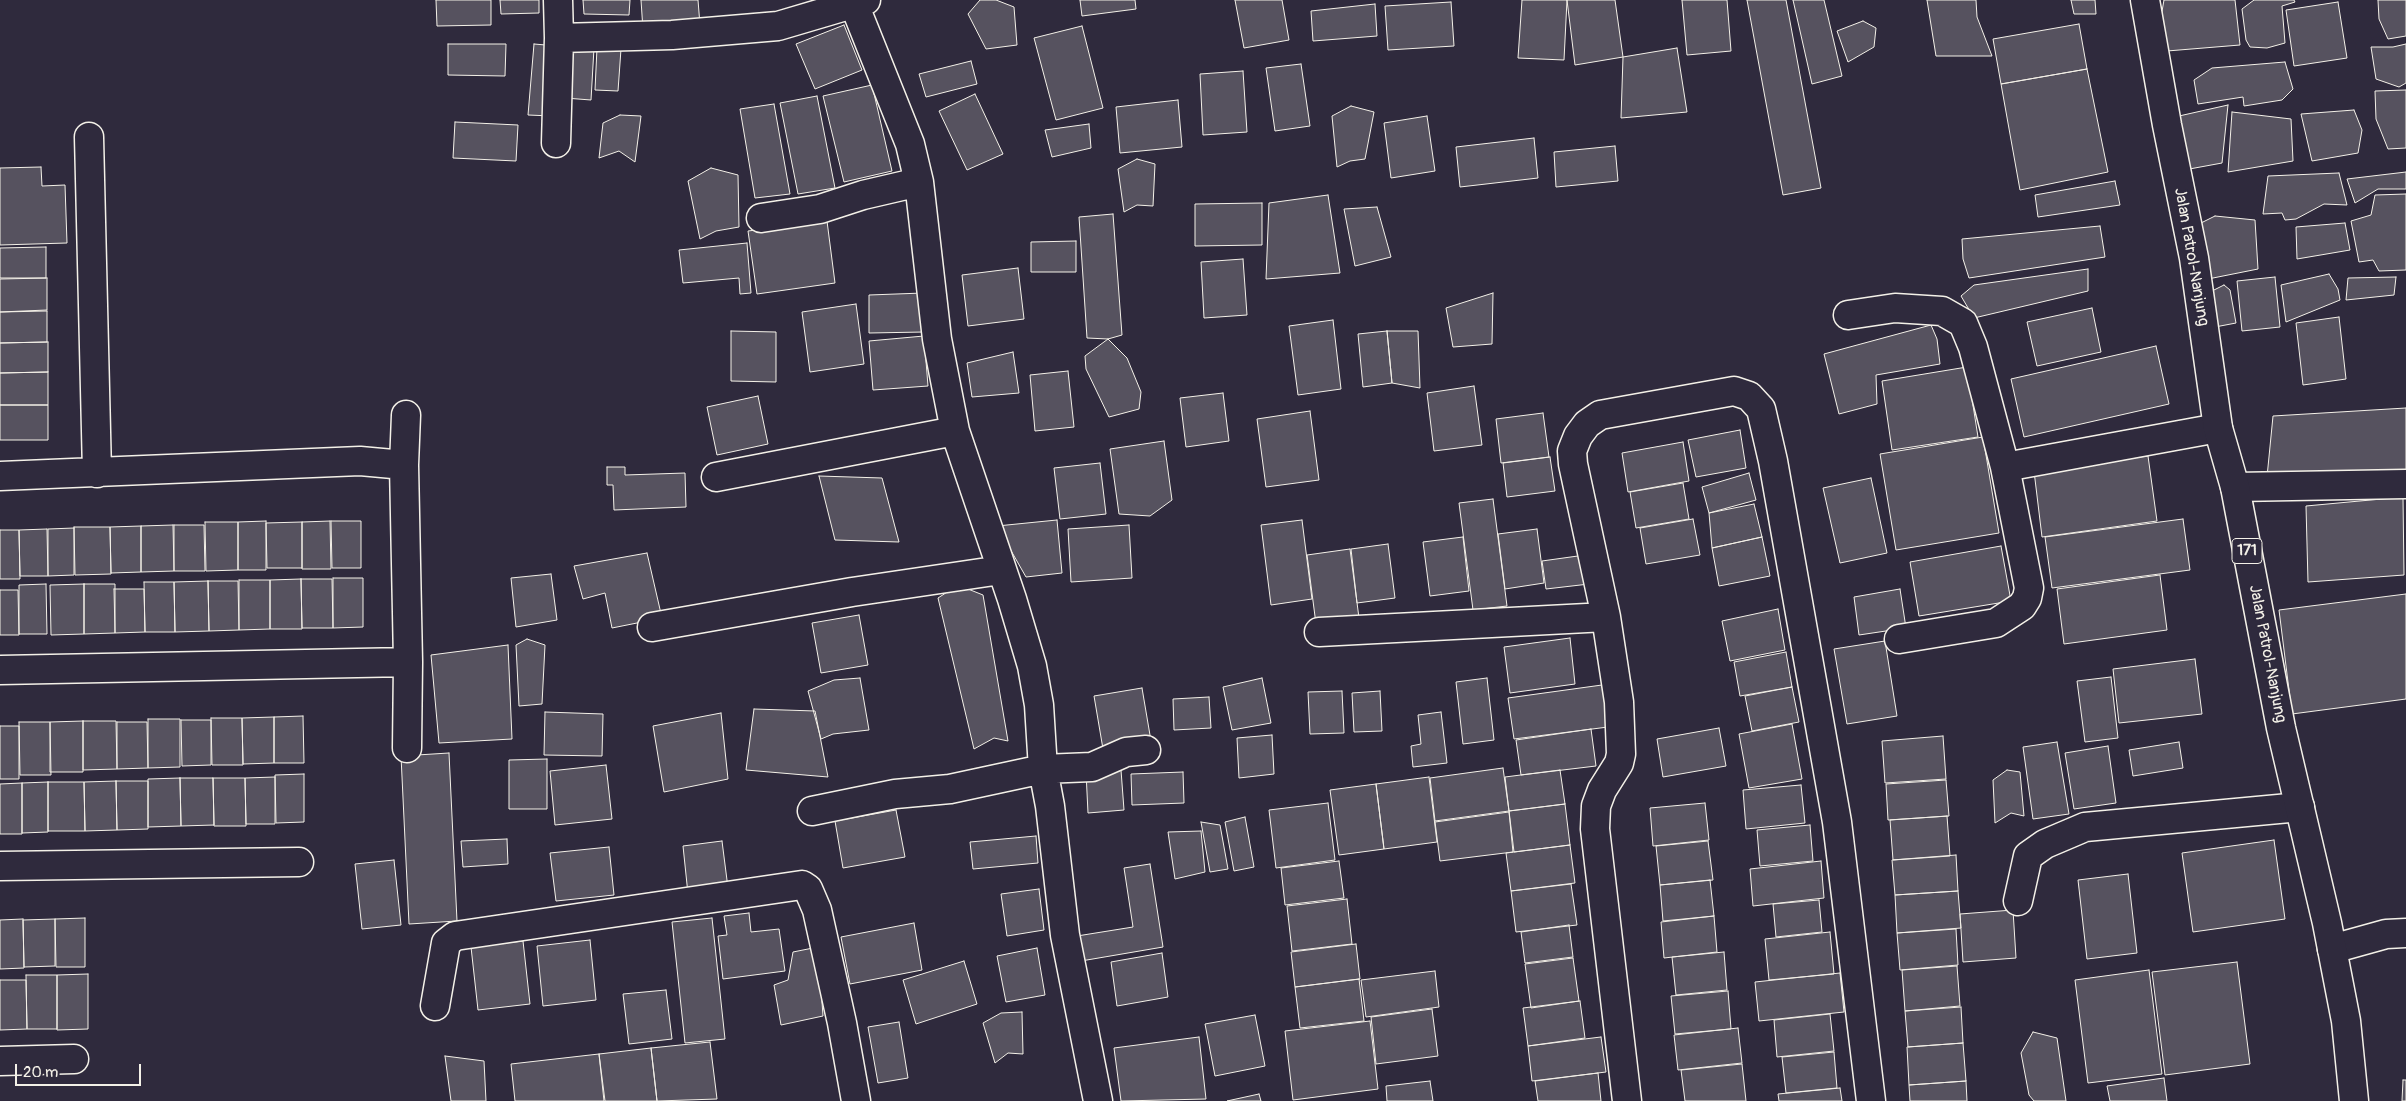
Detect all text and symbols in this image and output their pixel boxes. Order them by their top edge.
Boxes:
street label: Jalan Patrol-Nanjung [2169,186,2213,328]
road number: 171 [2232,538,2262,564]
street label: Jalan Patrol-Nanjung [2244,583,2290,725]
scale bar [18,1054,144,1086]
text: 20 m [23,1063,58,1082]

